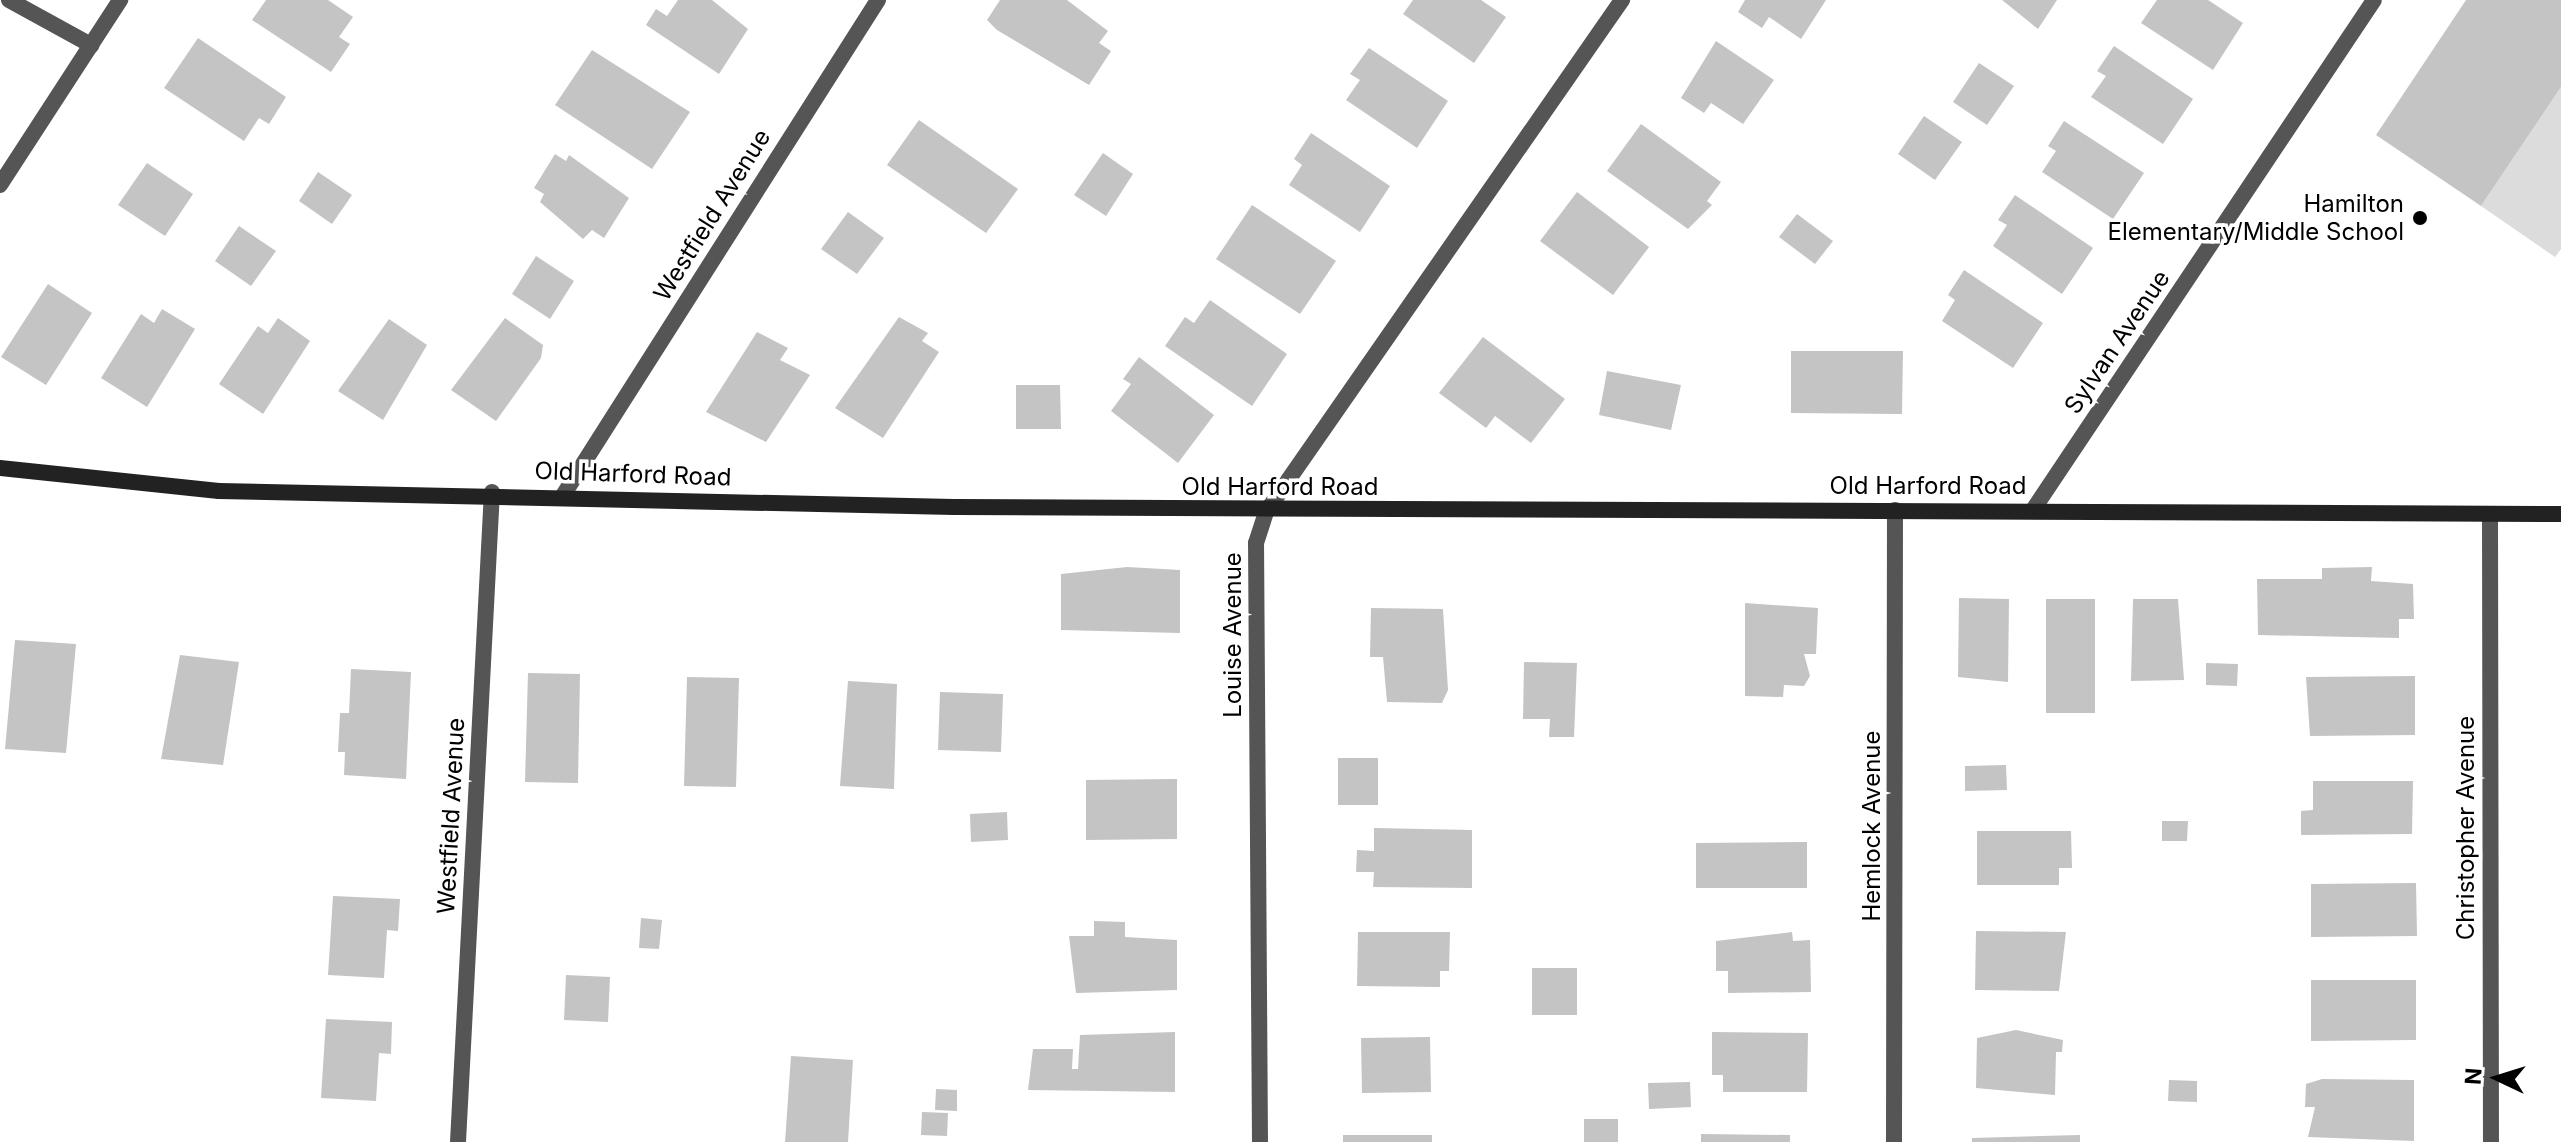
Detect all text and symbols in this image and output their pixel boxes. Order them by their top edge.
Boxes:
street label: Westfield Avenue [648,124,776,306]
place label: Hamilton Elementary/Middle School [2108,190,2404,246]
marker: Hamilton Elementary/Middle School [2411,209,2429,227]
street label: Sylvan Avenue [2058,265,2176,419]
street label: Old Harford Road [534,456,732,492]
street label: Old Harford Road [1830,472,2026,500]
street label: Old Harford Road [1182,473,1378,501]
street label: Louise Avenue [1219,552,1247,718]
street label: Christopher Avenue [2452,716,2480,940]
street label: Westfield Avenue [431,717,471,915]
street label: Hemlock Avenue [1858,731,1886,921]
north arrow [2457,1038,2537,1118]
text: N [2460,1067,2487,1086]

